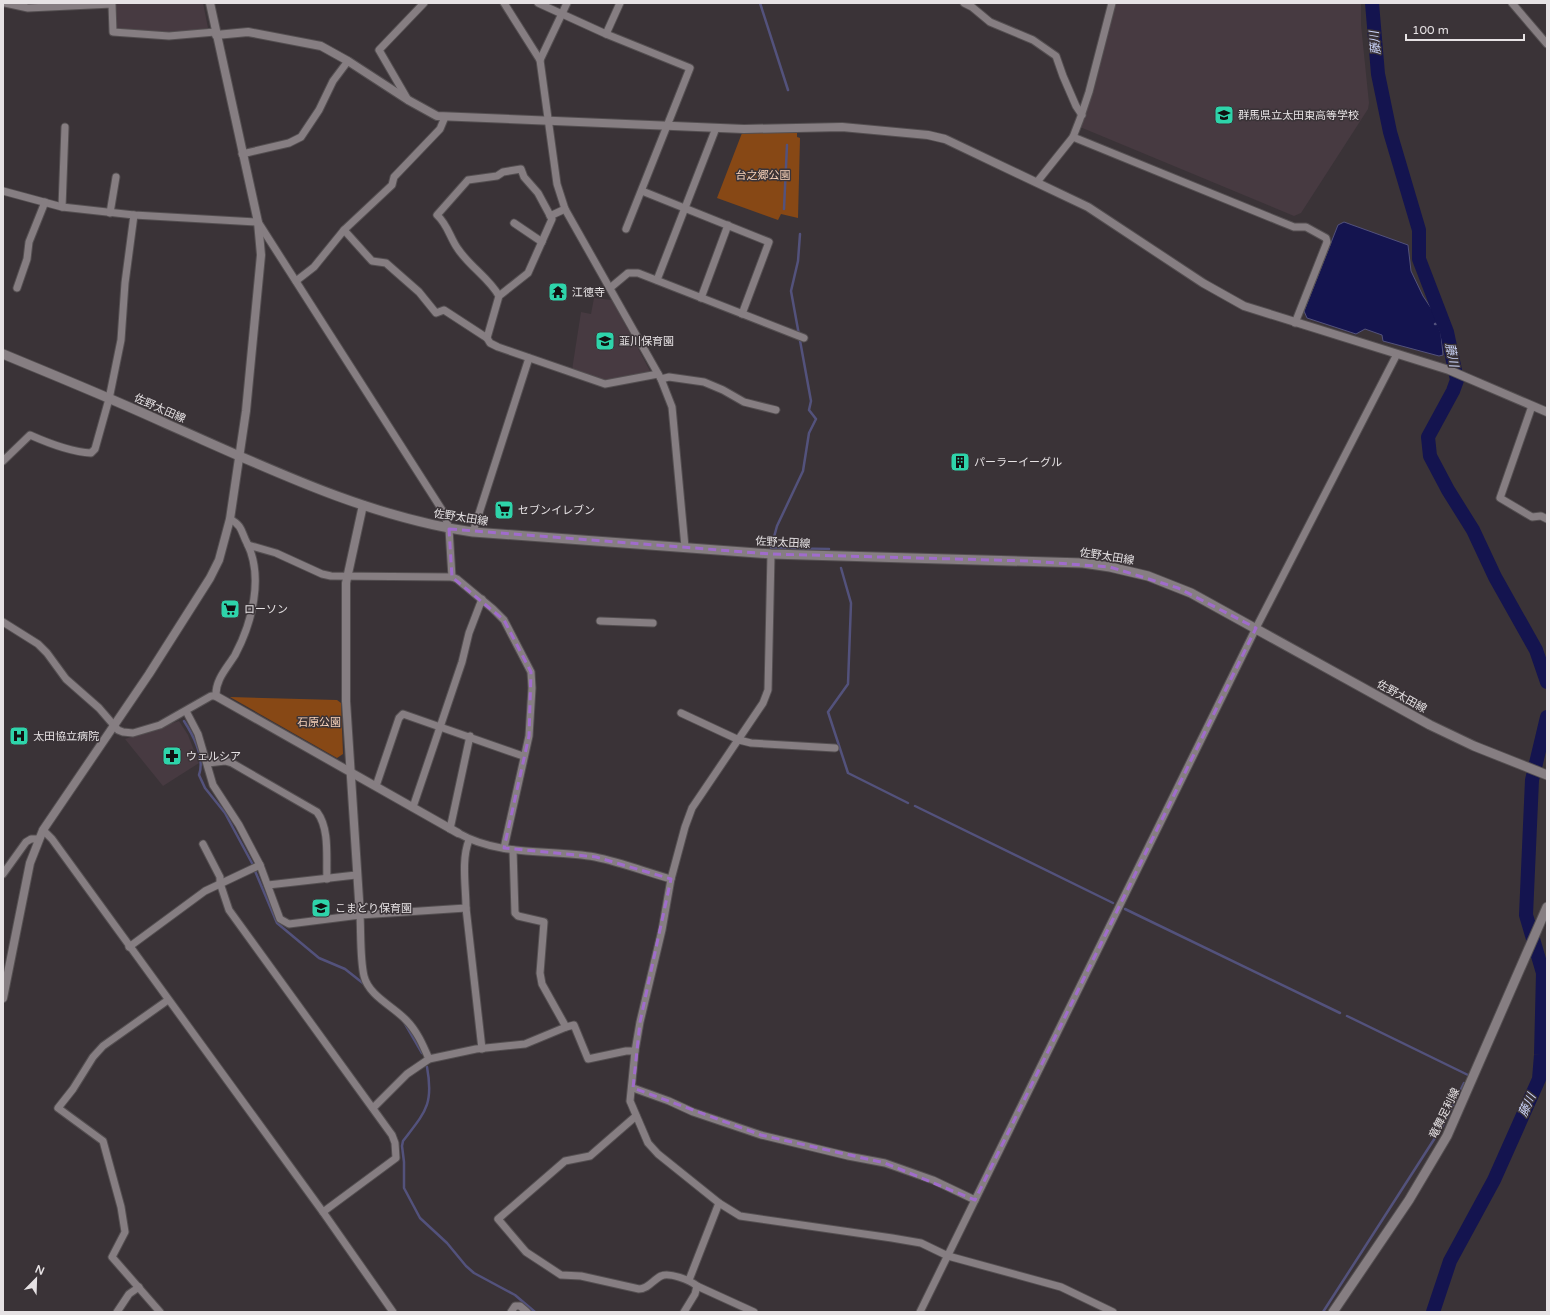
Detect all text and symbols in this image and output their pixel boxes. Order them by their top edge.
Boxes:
scale bar [1406,16,1524,42]
text: 100 m [1412,23,1449,37]
water label: 藤川 [1367,28,1383,56]
school or university icon: 群馬県立太田東高等学校 [1213,104,1235,126]
place label: 群馬県立太田東高等学校 [1238,109,1359,122]
park label: 台之郷公園 [736,169,791,182]
temple icon: 江徳寺 [547,281,569,303]
place label: 江徳寺 [572,286,605,299]
school or university icon: 韮川保育園 [594,330,616,352]
place label: 韮川保育園 [619,335,674,348]
water label: 藤川 [1443,342,1462,370]
street label: 佐野太田線 [132,391,188,426]
building icon: パーラーイーグル [949,451,971,473]
place label: パーラーイーグル [974,456,1062,469]
supermarket icon: セブンイレブン [493,499,515,521]
place label: セブンイレブン [518,504,595,517]
street label: 佐野太田線 [433,507,489,528]
street label: 佐野太田線 [755,535,811,550]
street label: 佐野太田線 [1079,546,1135,567]
supermarket icon: ローソン [219,598,241,620]
place label: ローソン [244,603,288,616]
street label: 佐野太田線 [1375,677,1429,715]
park label: 石原公園 [297,716,341,729]
hospital icon: 太田協立病院 [8,725,30,747]
place label: 太田協立病院 [33,730,99,743]
pharmacy icon: ウェルシア [161,745,183,767]
place label: ウェルシア [186,750,241,763]
school or university icon: こまどり保育園 [310,897,332,919]
place label: こまどり保育園 [335,902,412,915]
street label: 竜舞足利線 [1427,1086,1462,1141]
water label: 藤川 [1516,1089,1539,1119]
north arrow [16,1259,56,1299]
text: N [33,1263,46,1278]

